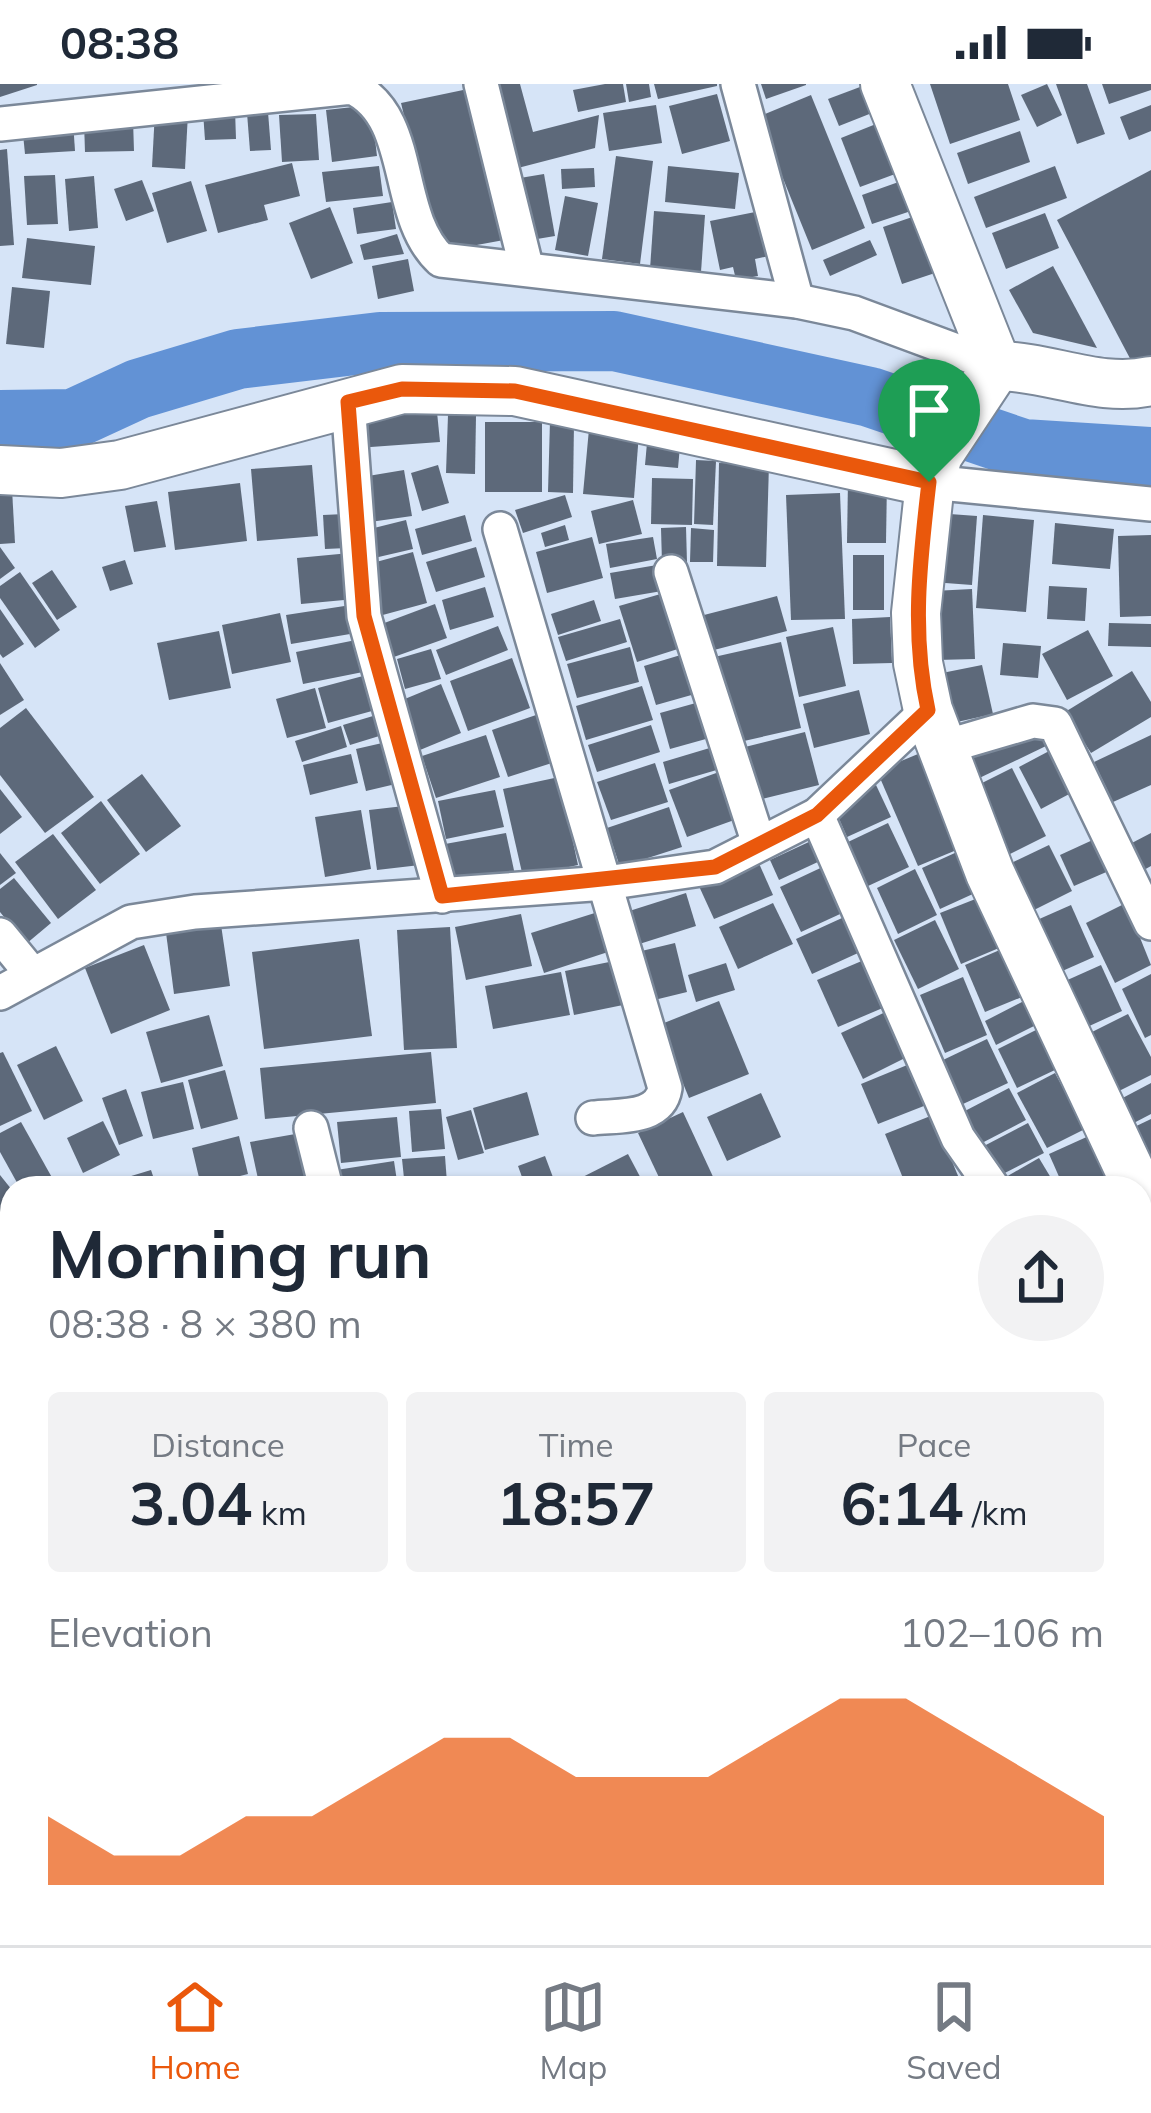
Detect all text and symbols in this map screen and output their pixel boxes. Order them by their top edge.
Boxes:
text: 08:38 [60,14,179,70]
pin [878,359,980,482]
icon: arrive [896,377,962,443]
text: Morning run [48,1212,431,1295]
button: share [978,1215,1104,1341]
text: 08:38 · 8 × 380 m [48,1299,362,1348]
text: Distance [151,1424,285,1465]
text: Time [539,1424,613,1465]
text: Pace [897,1424,971,1465]
text: 3.04 [129,1465,252,1540]
text: 18:57 [497,1465,655,1540]
text: 6:14 [841,1465,963,1540]
text: km [252,1492,307,1533]
text: /km [963,1492,1027,1533]
text: Elevation [48,1608,213,1657]
text: 102–106 m [899,1608,1104,1657]
tab: Home [149,1974,241,2087]
tab: Map [539,1974,607,2087]
tab: Saved [906,1974,1002,2087]

